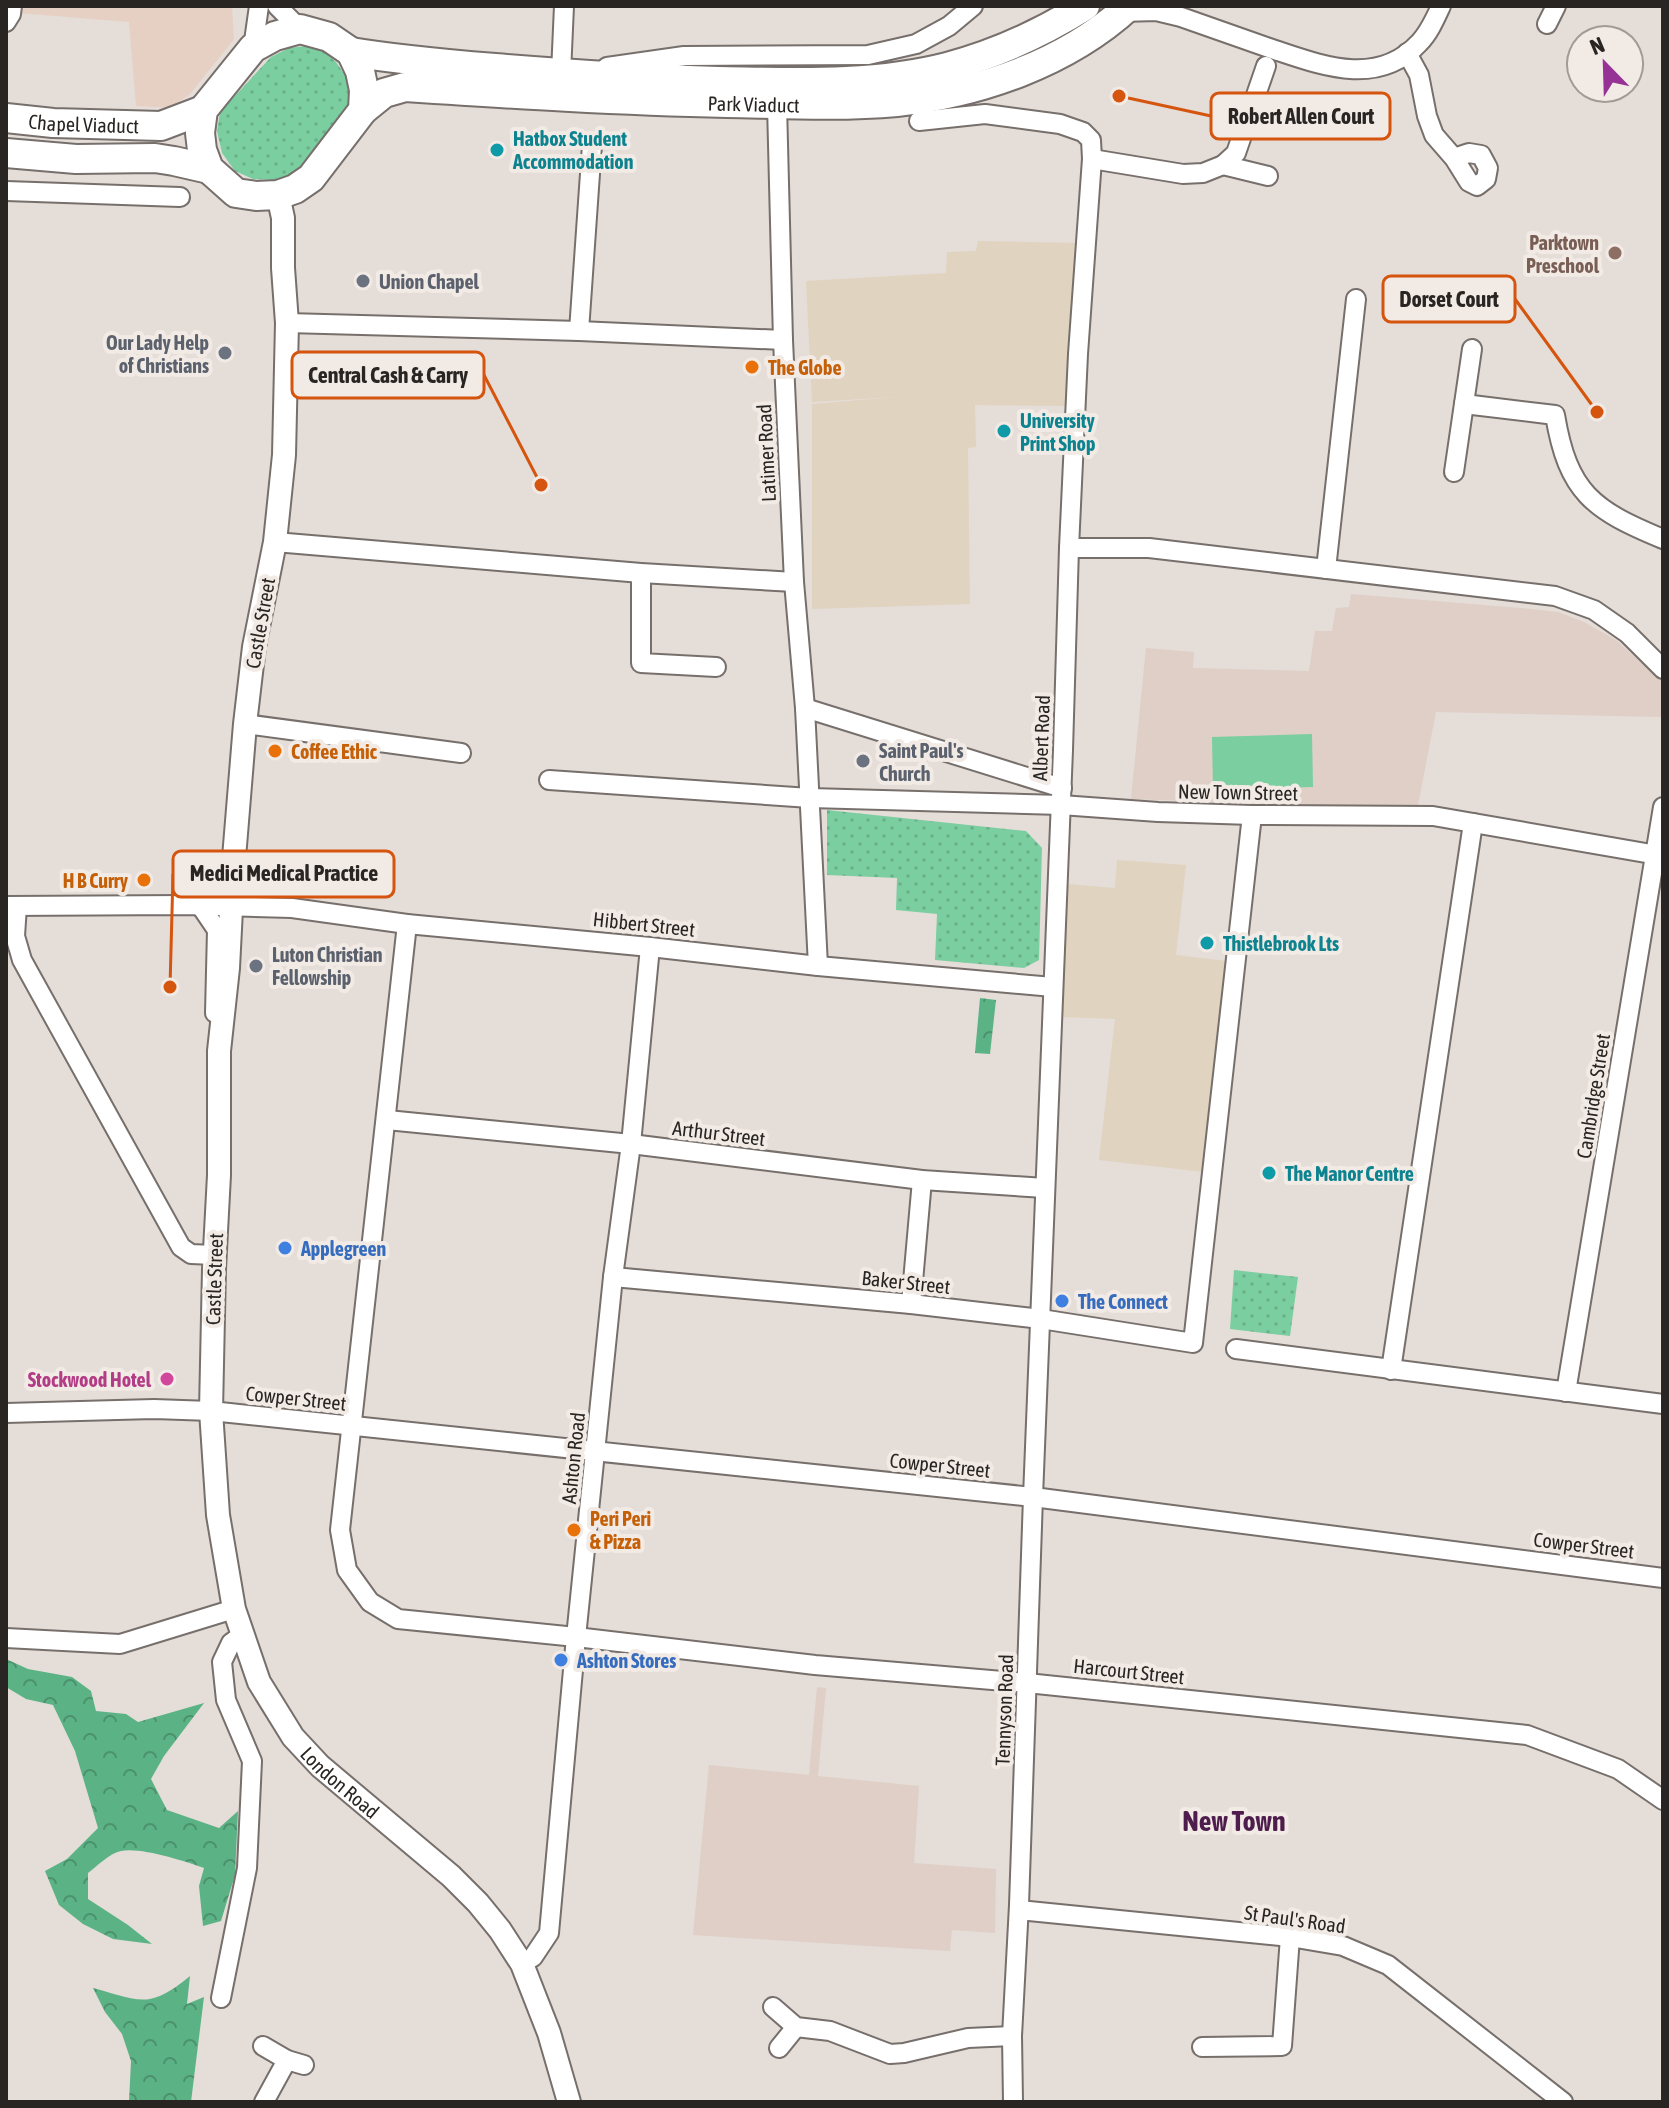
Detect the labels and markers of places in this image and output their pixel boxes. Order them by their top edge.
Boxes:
callout: Robert Allen Court [1211,93,1390,139]
place label: Hatbox Student Accommodation [512,127,633,173]
marker: Hatbox Student Accommodation [488,141,506,159]
place label: Parktown Preschool [1526,231,1600,277]
marker: Parktown Preschool [1606,244,1624,262]
place label: Union Chapel [379,270,479,293]
marker: Union Chapel [354,272,372,290]
callout: Dorset Court [1383,276,1515,322]
place label: Our Lady Help of Christians [106,331,209,377]
marker: Our Lady Help of Christians [216,344,234,362]
callout: Central Cash & Carry [292,352,484,398]
place label: The Globe [768,356,842,379]
marker: The Globe [743,358,761,376]
place label: University Print Shop [1020,409,1096,455]
marker: University Print Shop [995,422,1013,440]
place label: Saint Paul's Church [879,739,964,785]
place label: Coffee Ethic [291,740,378,763]
marker: Coffee Ethic [266,742,284,760]
marker: Saint Paul's Church [854,752,872,770]
callout: Medici Medical Practice [173,851,394,897]
place label: H B Curry [63,869,129,892]
marker: H B Curry [135,871,153,889]
place label: Thistlebrook Lts [1223,932,1339,955]
marker: Thistlebrook Lts [1198,934,1216,952]
place label: Luton Christian Fellowship [272,943,382,989]
marker: Luton Christian Fellowship [247,957,265,975]
place label: The Manor Centre [1285,1162,1414,1185]
marker: The Manor Centre [1260,1164,1278,1182]
place label: Applegreen [300,1237,386,1260]
marker: Applegreen [276,1239,294,1257]
place label: The Connect [1078,1290,1168,1313]
marker: The Connect [1053,1292,1071,1310]
place label: Stockwood Hotel [28,1368,152,1391]
marker: Stockwood Hotel [158,1370,176,1388]
place label: Peri Peri & Pizza [590,1507,651,1553]
marker: Peri Peri & Pizza [565,1521,583,1539]
place label: Ashton Stores [576,1649,676,1672]
marker: Ashton Stores [552,1651,570,1669]

